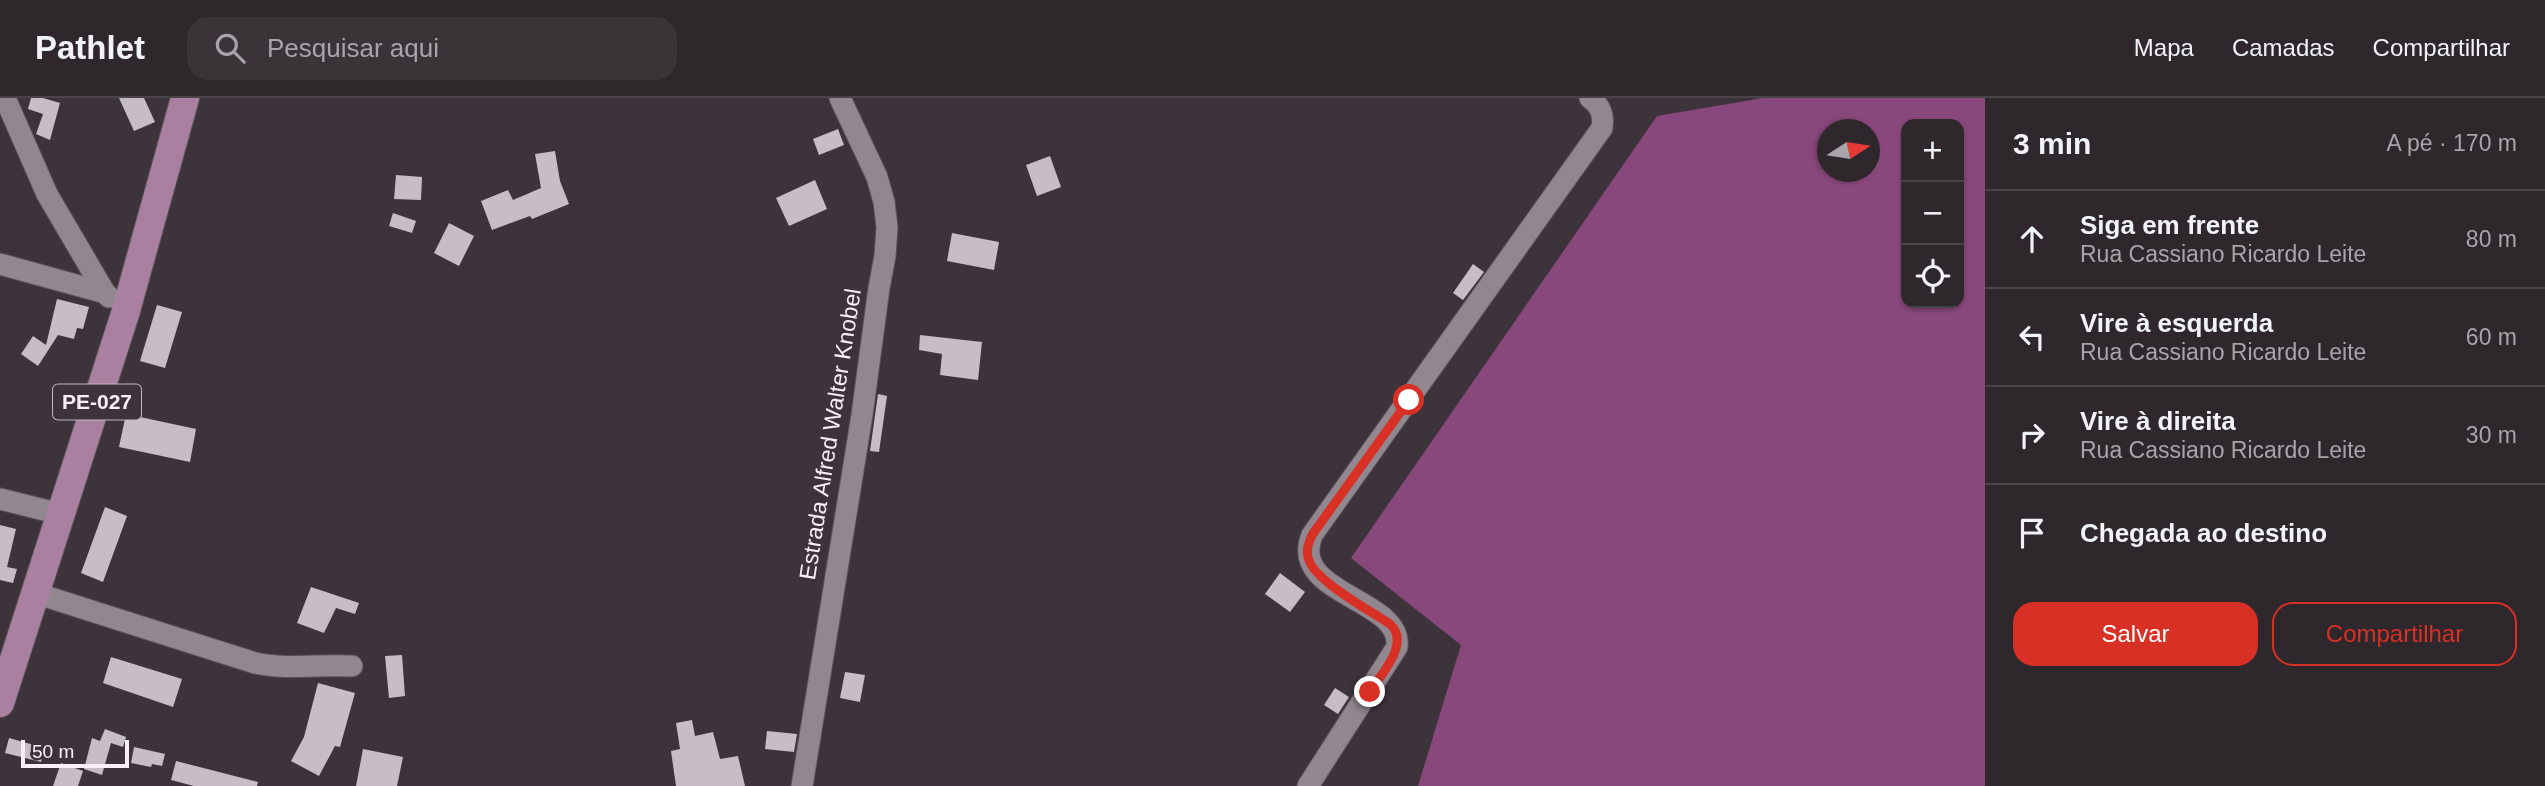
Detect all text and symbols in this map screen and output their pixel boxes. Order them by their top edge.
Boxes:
search box [187,17,677,80]
text: Pathlet [35,29,145,66]
icon: search [211,29,249,67]
text: Pesquisar aqui [267,33,439,63]
text: Mapa [2134,34,2194,61]
text: Camadas [2232,34,2335,61]
text: Compartilhar [2373,34,2510,61]
north arrow [1817,119,1880,182]
map controls [1901,119,1964,308]
button: + [1901,119,1964,182]
text: 3 min [2013,127,2091,160]
text: A pé · 170 m [2387,130,2517,156]
button: − [1901,182,1964,245]
text: Siga em frente [2080,210,2259,240]
icon: ahead [2013,220,2051,258]
text: 80 m [2466,226,2517,252]
text: Rua Cassiano Ricardo Leite [2080,241,2366,267]
button: locate [1901,245,1964,308]
street label: Estrada Alfred Walter Knobel [794,287,866,581]
text: Vire à esquerda [2080,308,2273,338]
icon: left [2013,318,2051,356]
text: 60 m [2466,324,2517,350]
text: Rua Cassiano Ricardo Leite [2080,339,2366,365]
road number: PE-027 [53,384,141,420]
route start [1393,384,1424,415]
text: Vire à direita [2080,406,2236,436]
icon: right [2013,416,2051,454]
text: 30 m [2466,422,2517,448]
text: Rua Cassiano Ricardo Leite [2080,437,2366,463]
icon: arrive [2013,514,2051,552]
text: Chegada ao destino [2080,518,2327,548]
button: Salvar [2013,602,2258,666]
button: Compartilhar [2272,602,2517,666]
route end [1354,676,1385,707]
scale bar [21,737,130,769]
text: 50 m [32,741,74,762]

